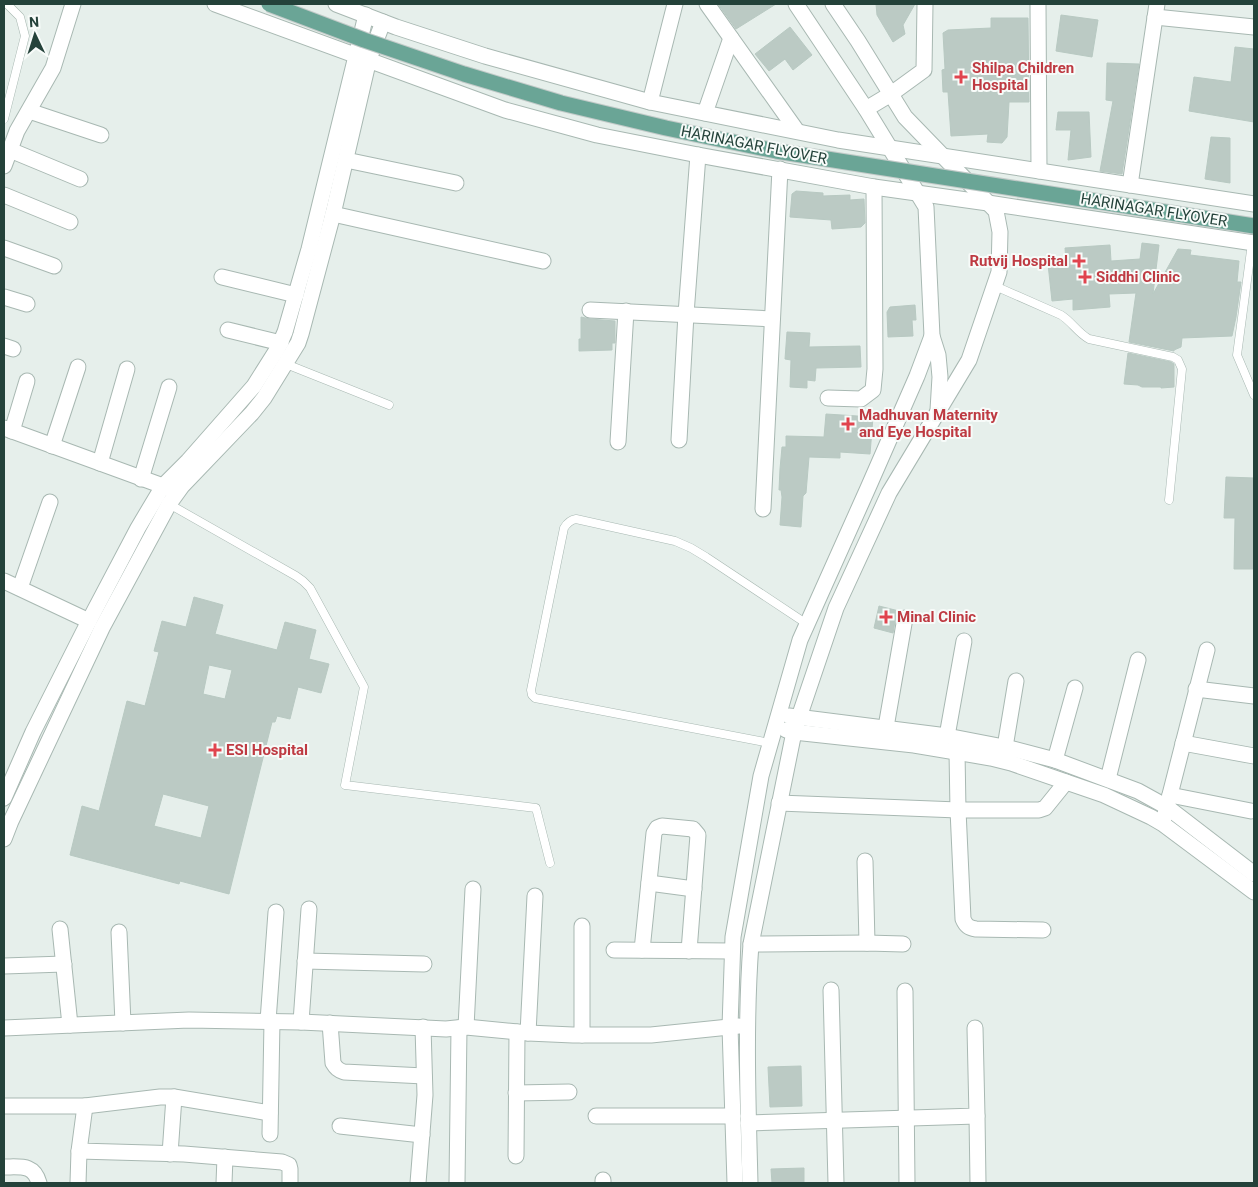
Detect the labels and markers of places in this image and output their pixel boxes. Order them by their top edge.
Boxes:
place label: Shilpa Children Hospital [972,59,1074,94]
marker: Shilpa Children Hospital [954,70,968,84]
place label: Rutvij Hospital [969,252,1068,270]
marker: Rutvij Hospital [1072,254,1086,268]
place label: Siddhi Clinic [1096,268,1180,286]
marker: Siddhi Clinic [1078,270,1092,284]
place label: Madhuvan Maternity and Eye Hospital [859,406,998,441]
marker: Madhuvan Maternity and Eye Hospital [841,417,855,431]
place label: Minal Clinic [897,608,976,626]
marker: Minal Clinic [879,610,893,624]
place label: ESI Hospital [226,741,308,759]
marker: ESI Hospital [208,743,222,757]

